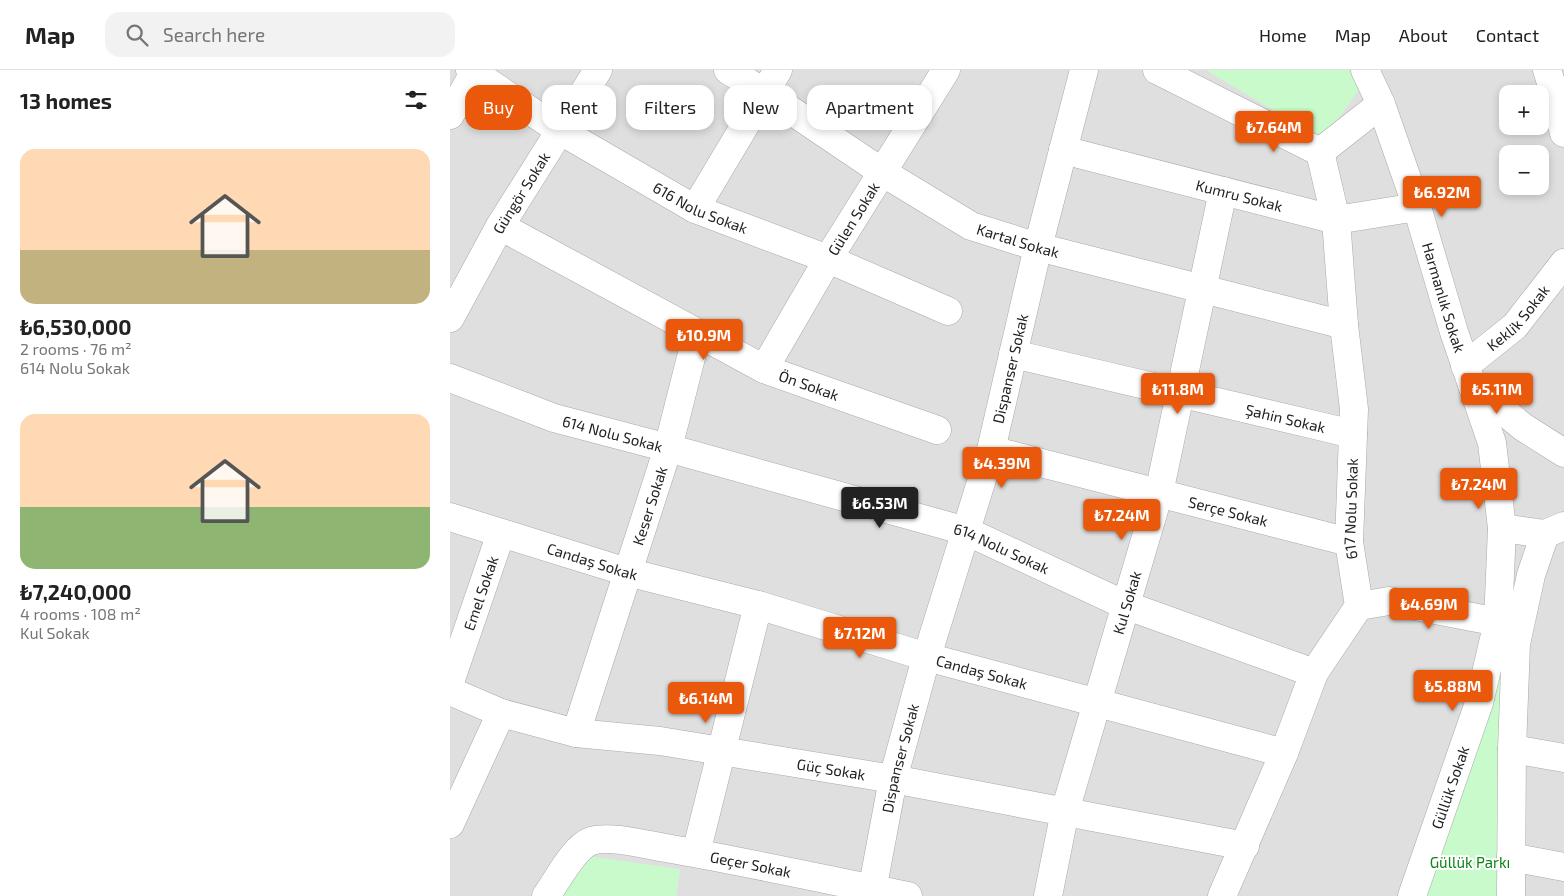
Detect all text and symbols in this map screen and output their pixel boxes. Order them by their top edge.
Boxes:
search box [105,12,455,57]
text: Map [25,20,75,49]
icon: search [123,21,151,49]
text: Search here [163,23,265,46]
text: Home [1259,24,1307,46]
text: Map [1335,24,1371,46]
text: About [1399,24,1448,46]
text: Contact [1476,24,1539,46]
chip: Buy [465,85,532,130]
chip: Rent [542,85,616,130]
chip: Filters [626,85,714,130]
chip: New [724,85,797,130]
chip: Apartment [807,85,932,130]
map controls [1499,85,1549,195]
button: + [1499,85,1549,135]
icon: filters [402,86,430,114]
text: 13 homes [20,88,112,113]
pin: ₺7.64M [1233,111,1315,153]
text: ₺7.64M [1246,117,1302,136]
button: − [1499,145,1549,195]
street label: Güngör Sokak [489,148,553,237]
street label: Kumru Sokak [1194,175,1285,215]
pin: ₺6.92M [1401,176,1483,218]
street label: 616 Nolu Sokak [650,178,751,237]
street label: Gülen Sokak [824,178,883,259]
icon: home [180,181,270,271]
text: ₺6.92M [1414,182,1470,201]
street label: Kartal Sokak [975,219,1061,261]
street label: Harmanlık Sokak [1419,240,1469,355]
street label: Keklik Sokak [1483,281,1553,354]
street label: Dispanser Sokak [988,311,1031,425]
text: ₺6,530,000 [20,314,132,339]
pin: ₺10.9M [663,318,745,361]
text: ₺10.9M [677,325,731,344]
text: 2 rooms · 76 m² [20,339,132,358]
text: 614 Nolu Sokak [20,358,130,377]
street label: Ön Sokak [777,366,842,404]
pin: ₺11.8M [1137,372,1219,415]
pin: ₺5.11M [1456,372,1538,415]
text: ₺11.8M [1152,379,1204,398]
text: ₺5.11M [1472,379,1522,398]
street label: Şahin Sokak [1244,400,1328,436]
street label: 614 Nolu Sokak [560,412,665,455]
icon: home [180,446,270,536]
pin: ₺4.39M [961,446,1043,489]
text: ₺4.39M [974,453,1030,472]
street label: 617 Nolu Sokak [1340,457,1361,561]
street label: Keser Sokak [628,463,671,547]
pin: ₺7.24M [1438,468,1520,510]
text: ₺7.24M [1451,474,1507,493]
pin: ₺6.53M [839,486,921,529]
street label: Serçe Sokak [1187,492,1270,530]
text: ₺6.53M [852,493,908,512]
pin: ₺7.24M [1081,498,1163,541]
text: ₺7.24M [1094,505,1150,524]
street label: 614 Nolu Sokak [952,519,1053,578]
street label: Candaş Sokak [545,539,640,583]
street label: Emel Sokak [459,553,502,633]
street label: Kul Sokak [1109,568,1145,636]
text: ₺7,240,000 [20,579,131,604]
pin: ₺4.69M [1388,588,1470,630]
text: ₺4.69M [1400,594,1458,613]
text: 4 rooms · 108 m² [20,604,141,623]
pin: ₺7.12M [819,616,901,659]
text: Kul Sokak [20,623,90,642]
text: ₺7.12M [834,623,886,642]
street label: Candaş Sokak [934,651,1030,693]
pin: ₺5.88M [1412,670,1494,712]
text: ₺5.88M [1425,676,1481,695]
pin: ₺6.14M [665,682,747,724]
text: ₺6.14M [679,688,733,707]
street label: Dispanser Sokak [878,701,922,814]
street label: Güllük Sokak [1427,743,1473,831]
street label: Güç Sokak [796,754,867,783]
street label: Geçer Sokak [709,847,793,881]
park label: Güllük Parkı [1430,853,1510,871]

